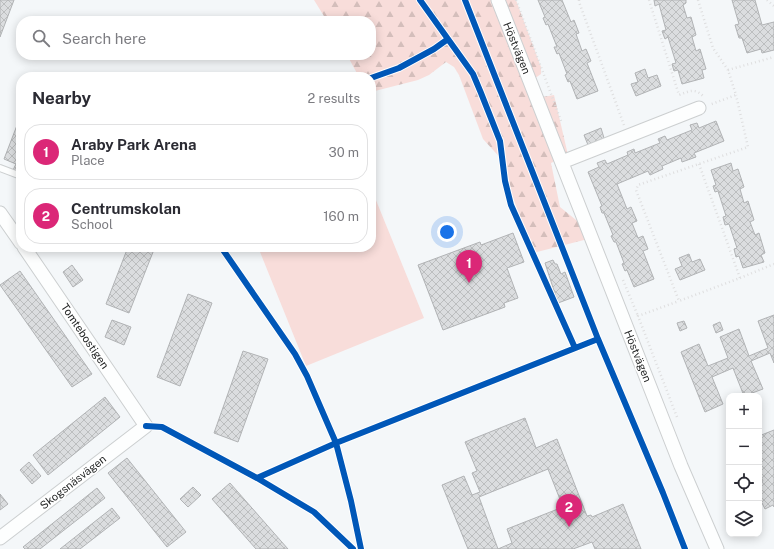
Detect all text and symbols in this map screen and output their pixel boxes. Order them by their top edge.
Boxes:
search box [16,16,376,60]
street label: Höstvägen [501,20,533,76]
icon: search [30,27,52,49]
text: Search here [62,30,146,47]
text: Nearby [32,88,91,108]
text: 2 results [308,91,360,106]
text: Araby Park Arena [71,136,196,153]
text: 1 [43,145,49,160]
text: 30 m [329,145,359,160]
text: Place [71,153,105,168]
text: Centrumskolan [71,200,181,217]
text: 2 [42,209,50,224]
text: 160 m [323,209,359,224]
text: School [71,217,113,232]
your location [437,222,457,242]
pin: 1 [456,250,482,283]
street label: Tomtebostigen [59,301,111,371]
street label: Höstvägen [622,328,654,384]
map controls [726,393,762,537]
button: + [726,393,762,429]
button: − [726,429,762,465]
street label: Skogsnäsvägen [38,453,108,511]
button: locate [726,465,762,501]
pin: 2 [556,494,582,527]
button: layers [726,501,762,537]

